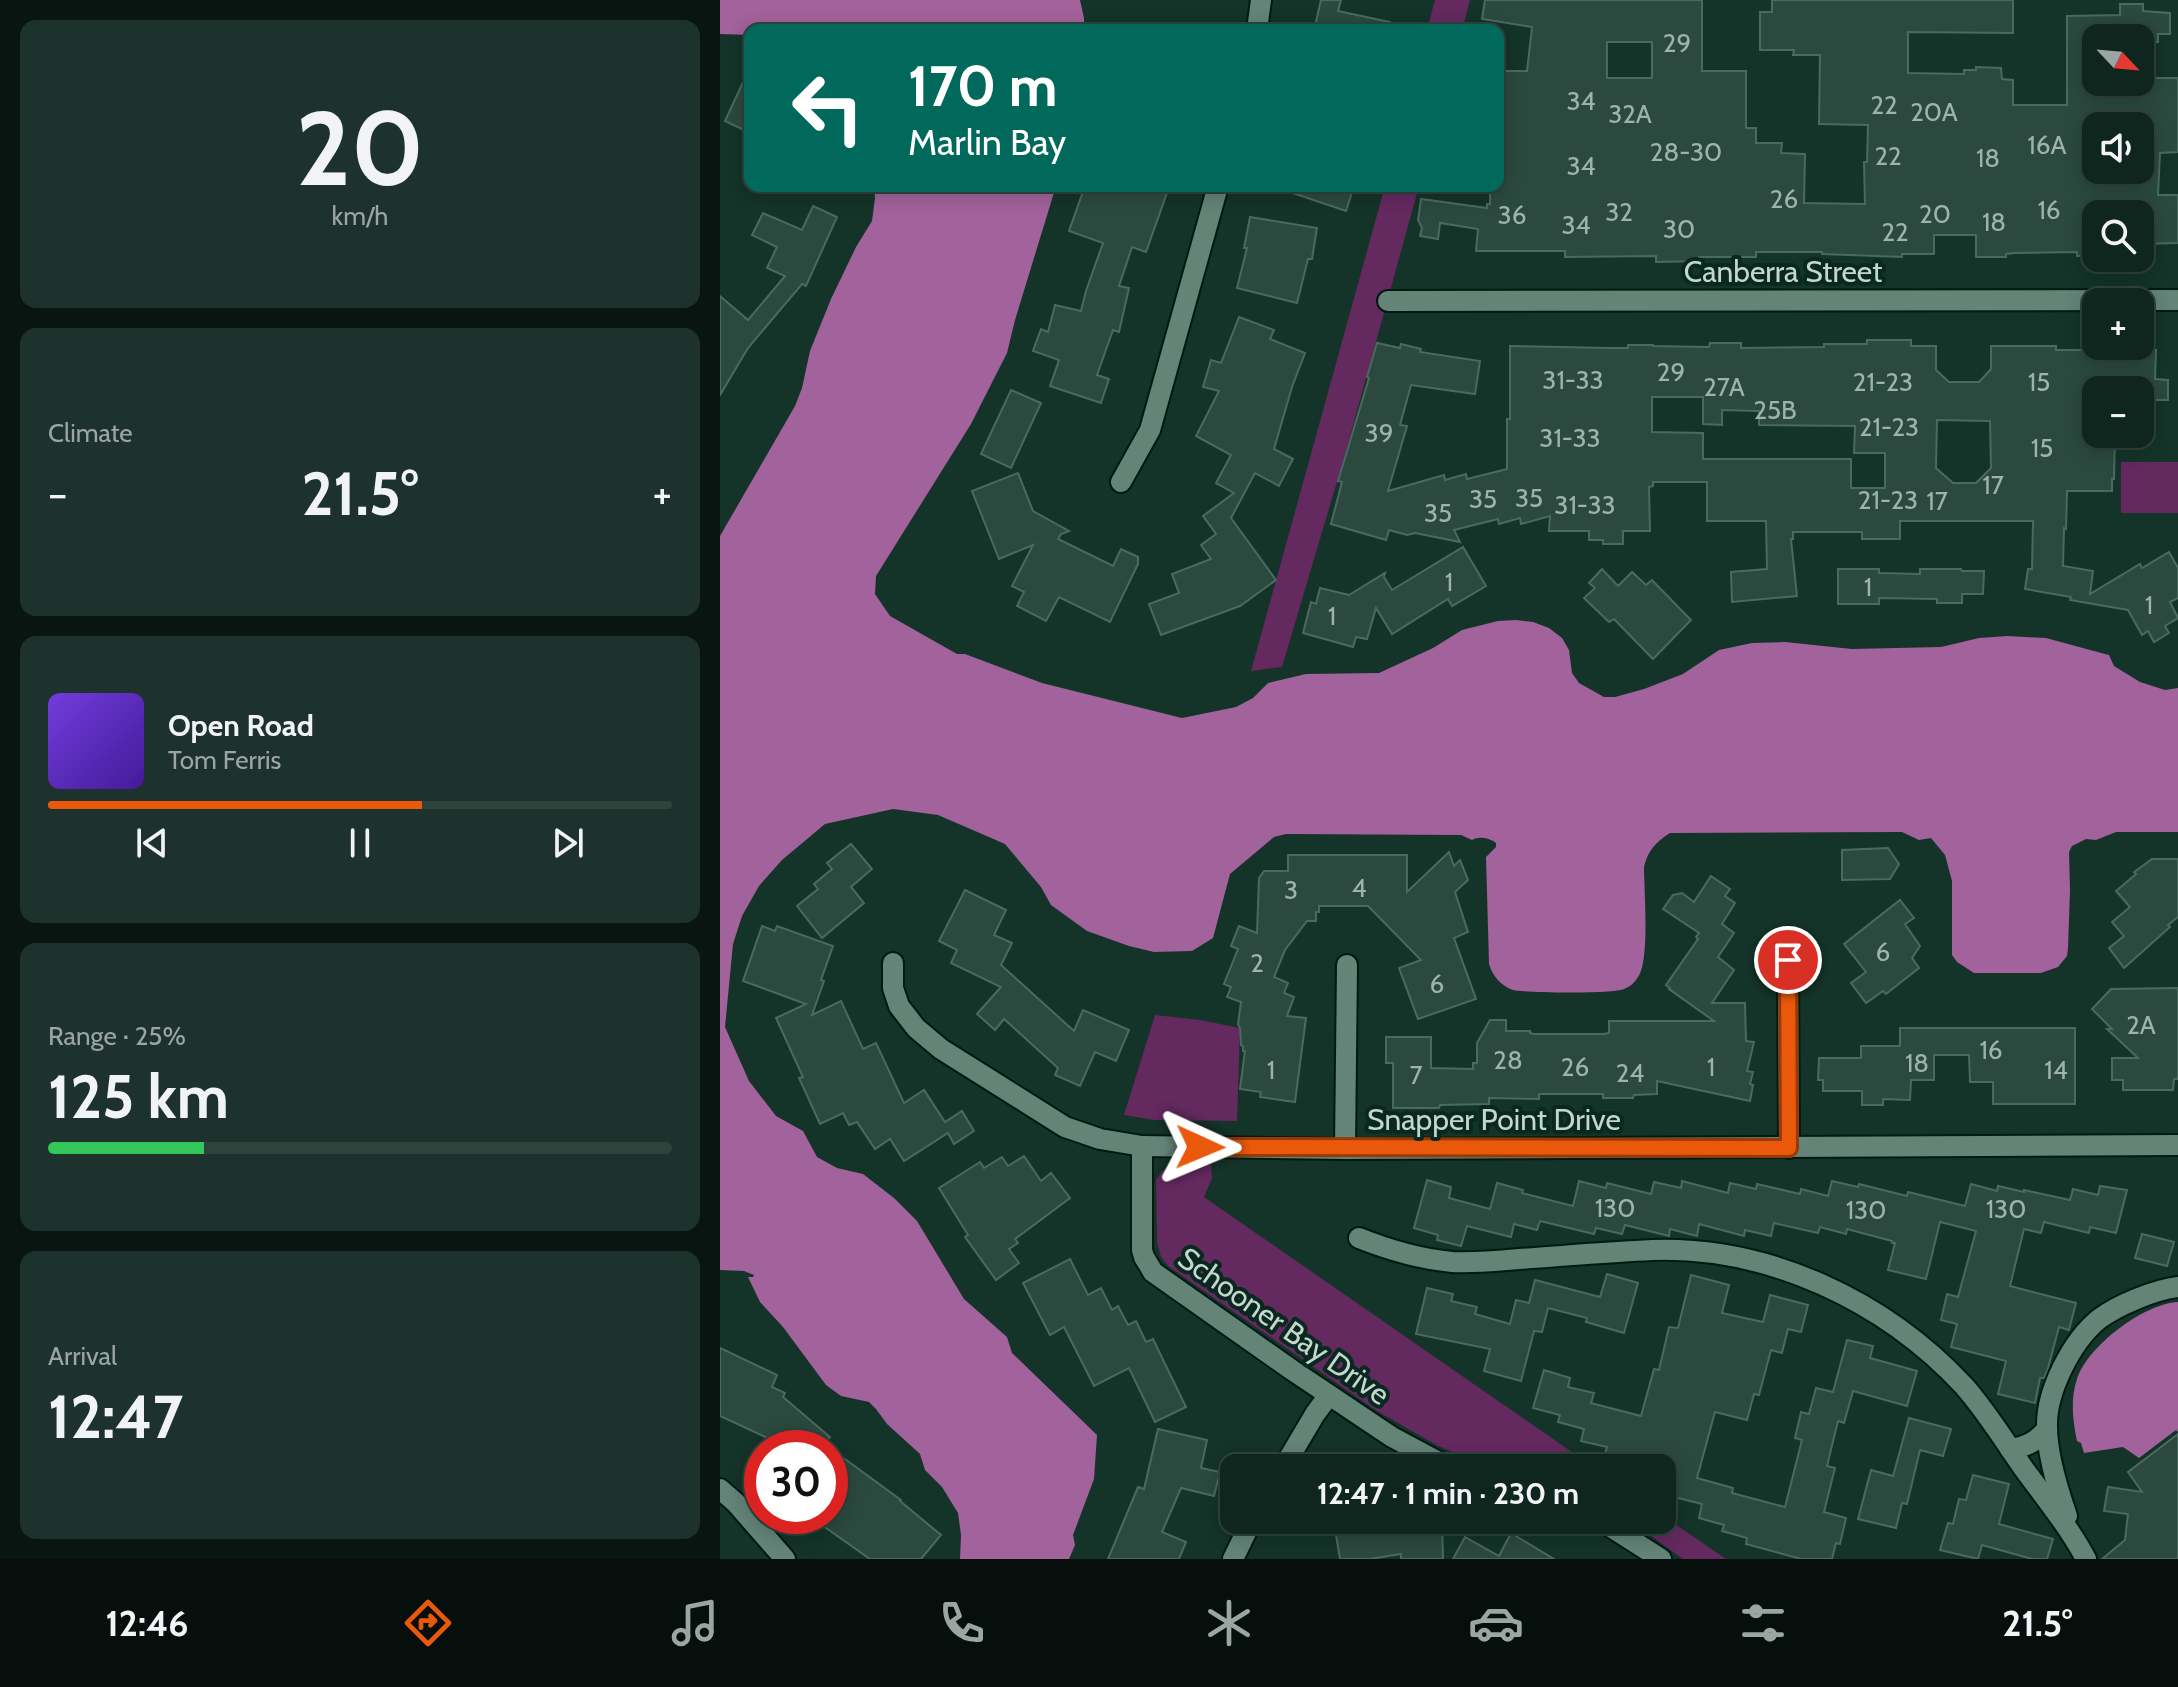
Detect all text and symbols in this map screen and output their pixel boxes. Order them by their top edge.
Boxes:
north arrow [2082,24,2154,96]
map controls [2082,24,2154,448]
house number: 29 [1663,27,1691,59]
text: 170 m [908,52,1058,120]
icon: left [776,56,880,160]
text: 20 [296,85,424,211]
house number: 34 [1566,85,1596,117]
house number: 22 [1870,89,1898,121]
house number: 20A [1910,96,1958,128]
house number: 32A [1608,98,1652,130]
button: sound [2082,112,2154,184]
text: Marlin Bay [908,120,1066,164]
house number: 16A [2027,129,2067,161]
house number: 28-30 [1650,136,1722,168]
house number: 22 [1874,140,1902,172]
house number: 18 [1976,142,2000,174]
house number: 34 [1566,150,1596,182]
house number: 26 [1770,183,1798,215]
house number: 16 [2037,194,2061,226]
house number: 32 [1605,196,1633,228]
house number: 20 [1919,198,1951,230]
house number: 36 [1498,199,1526,231]
text: km/h [332,200,388,232]
button: search [2082,200,2154,272]
house number: 18 [1982,206,2006,238]
house number: 34 [1561,209,1591,241]
house number: 30 [1663,213,1695,245]
house number: 22 [1881,216,1909,248]
street label: Canberra Street [1684,253,1882,290]
button: + [2082,288,2154,360]
house number: 29 [1657,356,1685,388]
house number: 31-33 [1542,364,1604,396]
house number: 21-23 [1853,366,1913,398]
house number: 15 [2028,366,2050,398]
house number: 27A [1703,371,1745,403]
button: − [2082,376,2154,448]
house number: 25B [1753,394,1797,426]
house number: 21-23 [1859,411,1919,443]
text: Climate [48,417,133,449]
house number: 39 [1365,417,1393,449]
house number: 31-33 [1539,422,1601,454]
house number: 15 [2031,432,2053,464]
text: 21.5° [302,457,418,530]
text: − [48,467,67,520]
text: + [653,467,672,520]
house number: 17 [1982,469,2004,501]
house number: 35 [1515,482,1543,514]
house number: 35 [1469,483,1497,515]
house number: 21-23 [1858,484,1918,516]
house number: 17 [1926,485,1948,517]
house number: 31-33 [1554,489,1616,521]
house number: 35 [1424,497,1452,529]
house number: 1 [1445,566,1453,598]
house number: 1 [1864,571,1872,603]
house number: 1 [2145,589,2153,621]
house number: 1 [1328,600,1336,632]
text: Open Road [168,707,314,744]
text: Tom Ferris [168,744,281,776]
icon: previous [130,821,174,865]
icon: pause [338,821,382,865]
icon: next [546,821,590,865]
house number: 4 [1351,872,1367,904]
house number: 3 [1284,874,1298,906]
pin [1754,926,1822,994]
house number: 6 [1876,936,1890,968]
icon: arrive [1766,938,1810,982]
house number: 2 [1250,947,1264,979]
house number: 6 [1430,968,1444,1000]
house number: 2A [2126,1009,2156,1041]
text: Range · 25% [48,1020,186,1052]
house number: 16 [1979,1034,2003,1066]
house number: 28 [1493,1044,1523,1076]
house number: 18 [1905,1047,1929,1079]
house number: 26 [1561,1051,1589,1083]
house number: 1 [1707,1051,1715,1083]
house number: 1 [1267,1054,1275,1086]
house number: 14 [2044,1054,2068,1086]
house number: 24 [1616,1057,1644,1089]
house number: 7 [1409,1059,1423,1091]
text: 125 km [48,1060,229,1133]
street label: Snapper Point Drive [1367,1101,1621,1138]
position arrow [1158,1105,1242,1189]
house number: 130 [1595,1192,1635,1224]
house number: 130 [1986,1193,2026,1225]
house number: 130 [1846,1194,1886,1226]
street label: Schooner Bay Drive [1171,1239,1397,1413]
text: Arrival [48,1340,117,1372]
text: 12:47 [48,1380,183,1453]
speed limit sign: 30 [744,1430,848,1534]
text: 12:47 · 1 min · 230 m [1317,1475,1579,1512]
icon: directions [400,1595,456,1651]
icon: music [667,1595,723,1651]
icon: phone [934,1595,990,1651]
icon: climate [1201,1595,1257,1651]
icon: car [1468,1595,1524,1651]
icon: filters [1735,1595,1791,1651]
text: 12:46 [106,1601,188,1645]
text: 21.5° [2002,1601,2072,1645]

